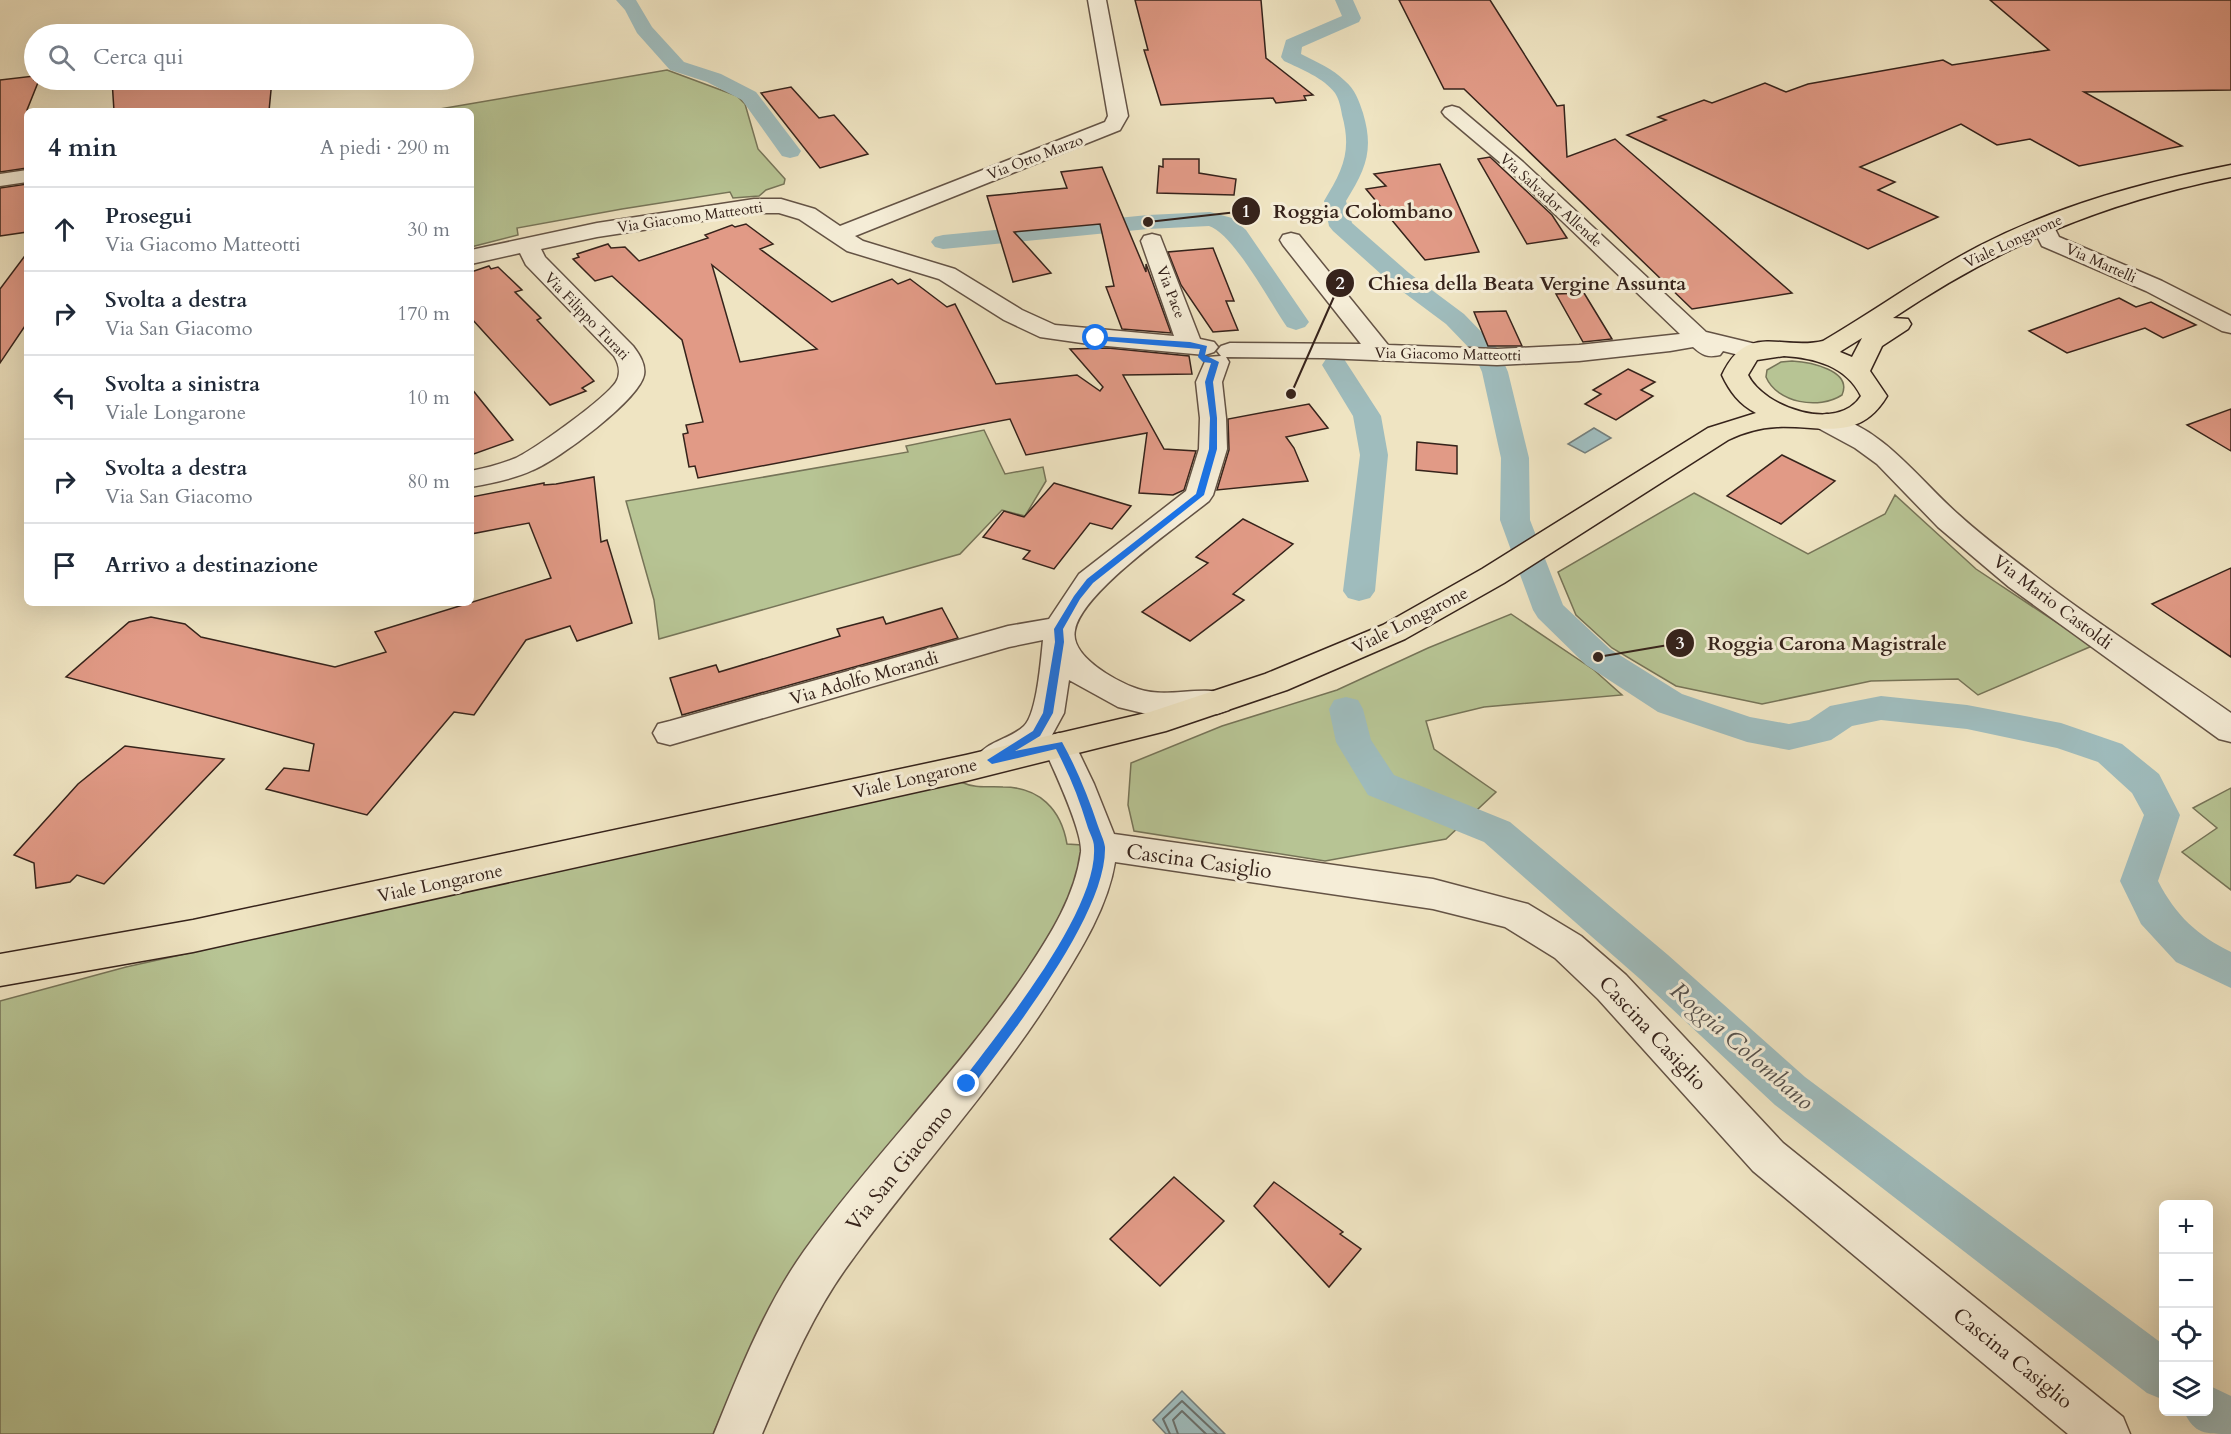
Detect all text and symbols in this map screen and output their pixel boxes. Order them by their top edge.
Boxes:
search box [24,24,474,90]
icon: search [45,41,78,74]
text: Cerca qui [93,42,183,72]
text: 4 min [48,130,117,165]
street label: Via Otto Marzo [984,130,1086,184]
text: A piedi · 290 m [320,134,450,161]
street label: Via Salvador Allende [1495,149,1607,252]
callout: Roggia Colombano [1231,192,1465,230]
street label: Via Giacomo Matteotti [616,197,764,237]
text: Roggia Colombano [1273,198,1453,225]
text: 1 [1241,199,1251,224]
text: Prosegui [105,201,192,231]
street label: Viale Longarone [1961,209,2065,272]
icon: ahead [48,213,81,246]
text: 30 m [407,216,450,243]
text: Via Giacomo Matteotti [105,231,301,258]
street label: Via Martelli [2063,239,2139,287]
street label: Via Pace [1152,263,1190,321]
callout: Chiesa della Beata Vergine Assunta [1325,264,1698,302]
street label: Via Filippo Turati [540,268,634,364]
text: Chiesa della Beata Vergine Assunta [1368,270,1686,297]
text: 2 [1335,271,1345,296]
text: Svolta a destra [105,285,247,315]
icon: right [48,297,81,330]
text: 170 m [397,300,450,327]
text: Via San Giacomo [105,315,253,342]
route start [1082,324,1108,350]
street label: Via Giacomo Matteotti [1374,343,1522,365]
text: Svolta a sinistra [105,369,260,399]
icon: left [48,381,81,414]
text: 10 m [407,384,450,411]
text: Viale Longarone [105,399,246,426]
text: Svolta a destra [105,453,247,483]
icon: right [48,465,81,498]
text: 80 m [407,468,450,495]
text: Via San Giacomo [105,483,253,510]
icon: arrive [48,549,81,582]
street label: Via Mario Castoldi [1988,549,2118,656]
text: Arrivo a destinazione [105,550,318,580]
street label: Viale Longarone [1348,580,1473,660]
callout: Roggia Carona Magistrale [1665,624,1959,662]
text: Roggia Carona Magistrale [1707,630,1947,657]
text: 3 [1675,631,1685,656]
street label: Via Adolfo Morandi [787,645,941,712]
street label: Viale Longarone [850,752,980,805]
street label: Cascina Casiglio [1124,837,1274,886]
street label: Viale Longarone [375,858,505,909]
street label: Cascina Casiglio [1592,970,1713,1097]
water label: Roggia Colombano [1663,975,1821,1118]
route end [953,1070,979,1096]
street label: Via San Giacomo [839,1099,959,1238]
map controls [2159,1200,2213,1416]
button: + [2159,1200,2213,1254]
button: − [2159,1254,2213,1308]
street label: Cascina Casiglio [1947,1301,2079,1416]
button: locate [2159,1308,2213,1362]
button: layers [2159,1362,2213,1416]

